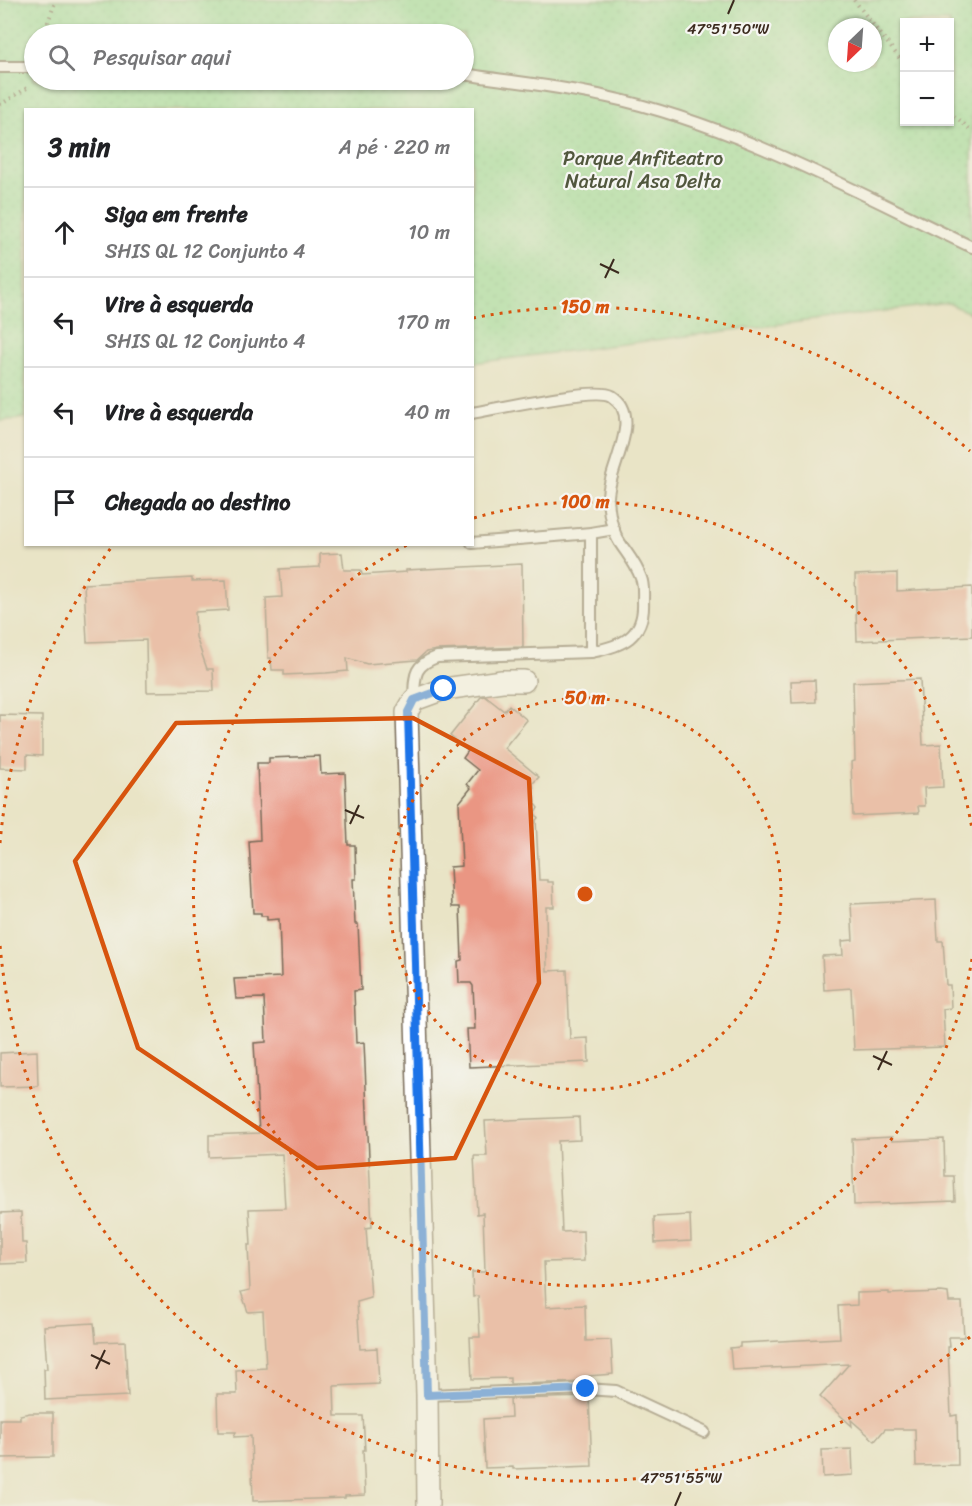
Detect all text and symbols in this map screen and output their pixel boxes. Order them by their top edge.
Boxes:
text: 47°51'50"W [687,16,769,42]
north arrow [828,18,882,72]
map controls [900,18,954,126]
button: + [900,18,954,72]
search box [24,24,474,90]
text: Pesquisar aqui [93,38,231,77]
icon: search [45,41,78,74]
button: − [900,72,954,126]
text: 3 min [48,124,110,170]
text: A pé · 220 m [339,130,450,165]
park label: Parque Anfiteatro Natural Asa Delta [563,141,723,199]
text: Siga em frente [105,195,248,234]
text: 10 m [408,215,450,250]
icon: ahead [48,216,81,249]
text: SHIS QL 12 Conjunto 4 [105,234,306,269]
text: Vire à esquerda [105,285,253,324]
text: 150 m [561,291,609,323]
text: 170 m [397,305,450,340]
icon: left [48,306,81,339]
text: SHIS QL 12 Conjunto 4 [105,324,306,359]
text: Vire à esquerda [105,393,253,432]
text: 40 m [404,395,450,430]
icon: left [48,396,81,429]
text: Chegada ao destino [105,483,290,522]
icon: arrive [48,486,81,519]
text: 100 m [561,486,610,518]
route start [430,675,456,701]
text: 50 m [565,682,606,714]
centre of rings [575,884,595,904]
route end [572,1375,598,1401]
text: 47°51'55"W [640,1465,722,1491]

